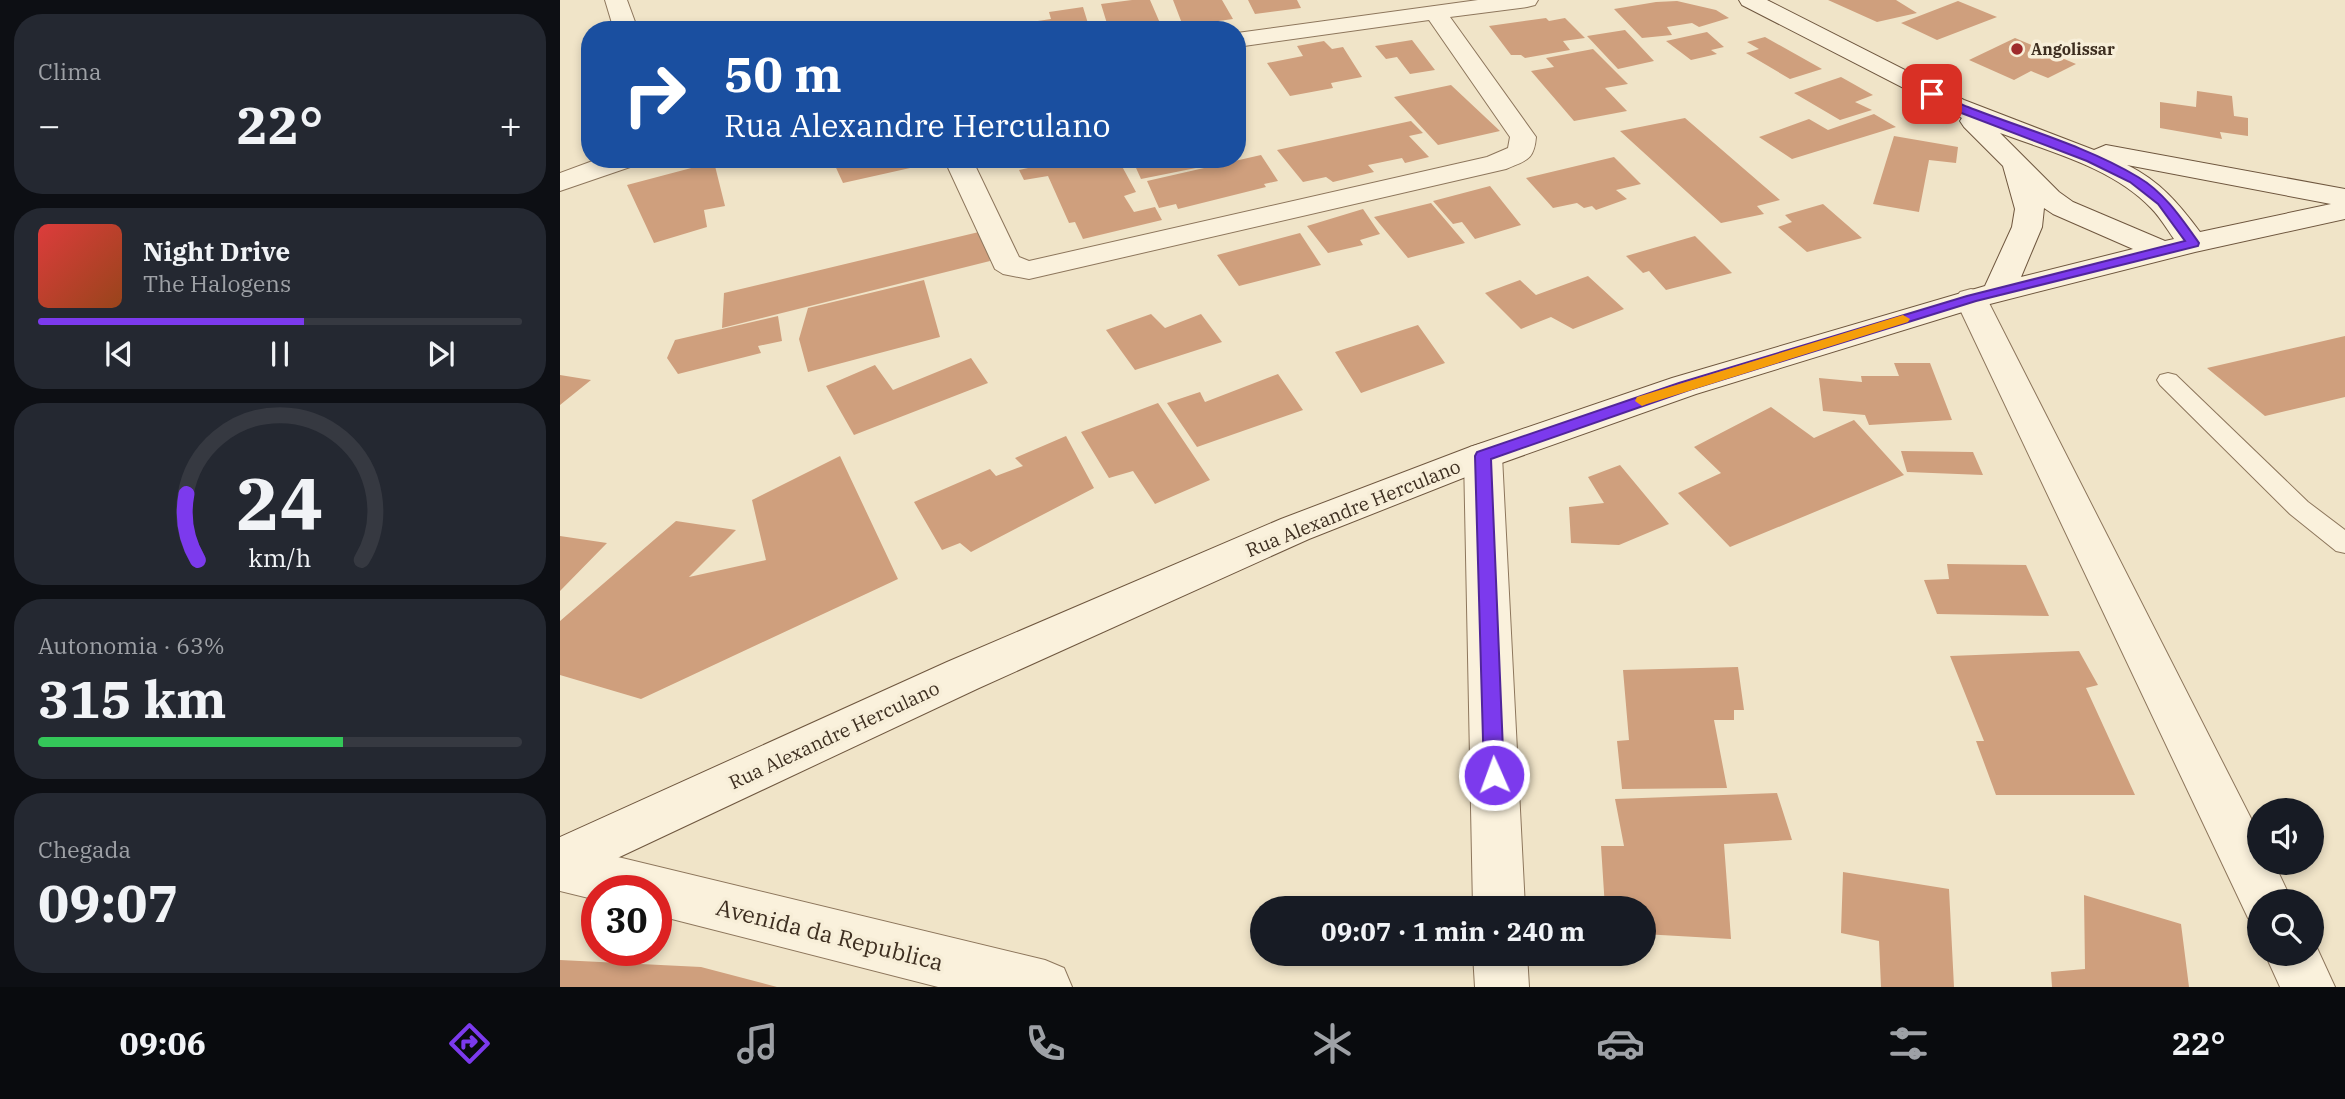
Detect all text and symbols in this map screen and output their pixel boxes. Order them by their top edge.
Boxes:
place label: Angolissar [2031,39,2115,59]
marker: Angolissar [2009,41,2025,57]
text: 50 m [724,42,842,105]
icon: right [609,49,700,140]
text: Clima [38,56,102,86]
pin [1902,64,1962,124]
icon: arrive [1913,75,1951,113]
text: 22° [237,91,323,158]
text: − [38,100,61,149]
text: + [499,100,522,149]
text: Rua Alexandre Herculano [724,104,1111,146]
text: Night Drive [143,234,290,268]
text: The Halogens [143,268,291,298]
icon: previous [100,335,138,373]
icon: pause [261,335,299,373]
icon: next [422,335,460,373]
street label: Rua Alexandre Herculano [1242,454,1464,562]
text: 24 [236,455,324,550]
text: km/h [248,540,312,573]
text: Autonomia · 63% [38,630,225,660]
text: 315 km [38,665,227,732]
street label: Rua Alexandre Herculano [725,676,943,794]
position arrow [1457,738,1531,812]
map controls [2247,798,2324,966]
button: sound [2247,798,2324,875]
text: Chegada [38,834,131,864]
text: 09:07 [38,869,179,936]
speed limit sign: 30 [581,875,672,966]
button: search [2247,889,2324,966]
street label: Avenida da Republica [713,891,947,977]
text: 09:07 · 1 min · 240 m [1321,914,1585,948]
icon: directions [445,1019,494,1068]
icon: music [733,1019,782,1068]
icon: phone [1021,1019,1070,1068]
icon: climate [1308,1019,1357,1068]
icon: car [1596,1019,1645,1068]
icon: filters [1884,1019,1933,1068]
text: 09:06 [119,1022,206,1064]
text: 22° [2172,1022,2226,1064]

